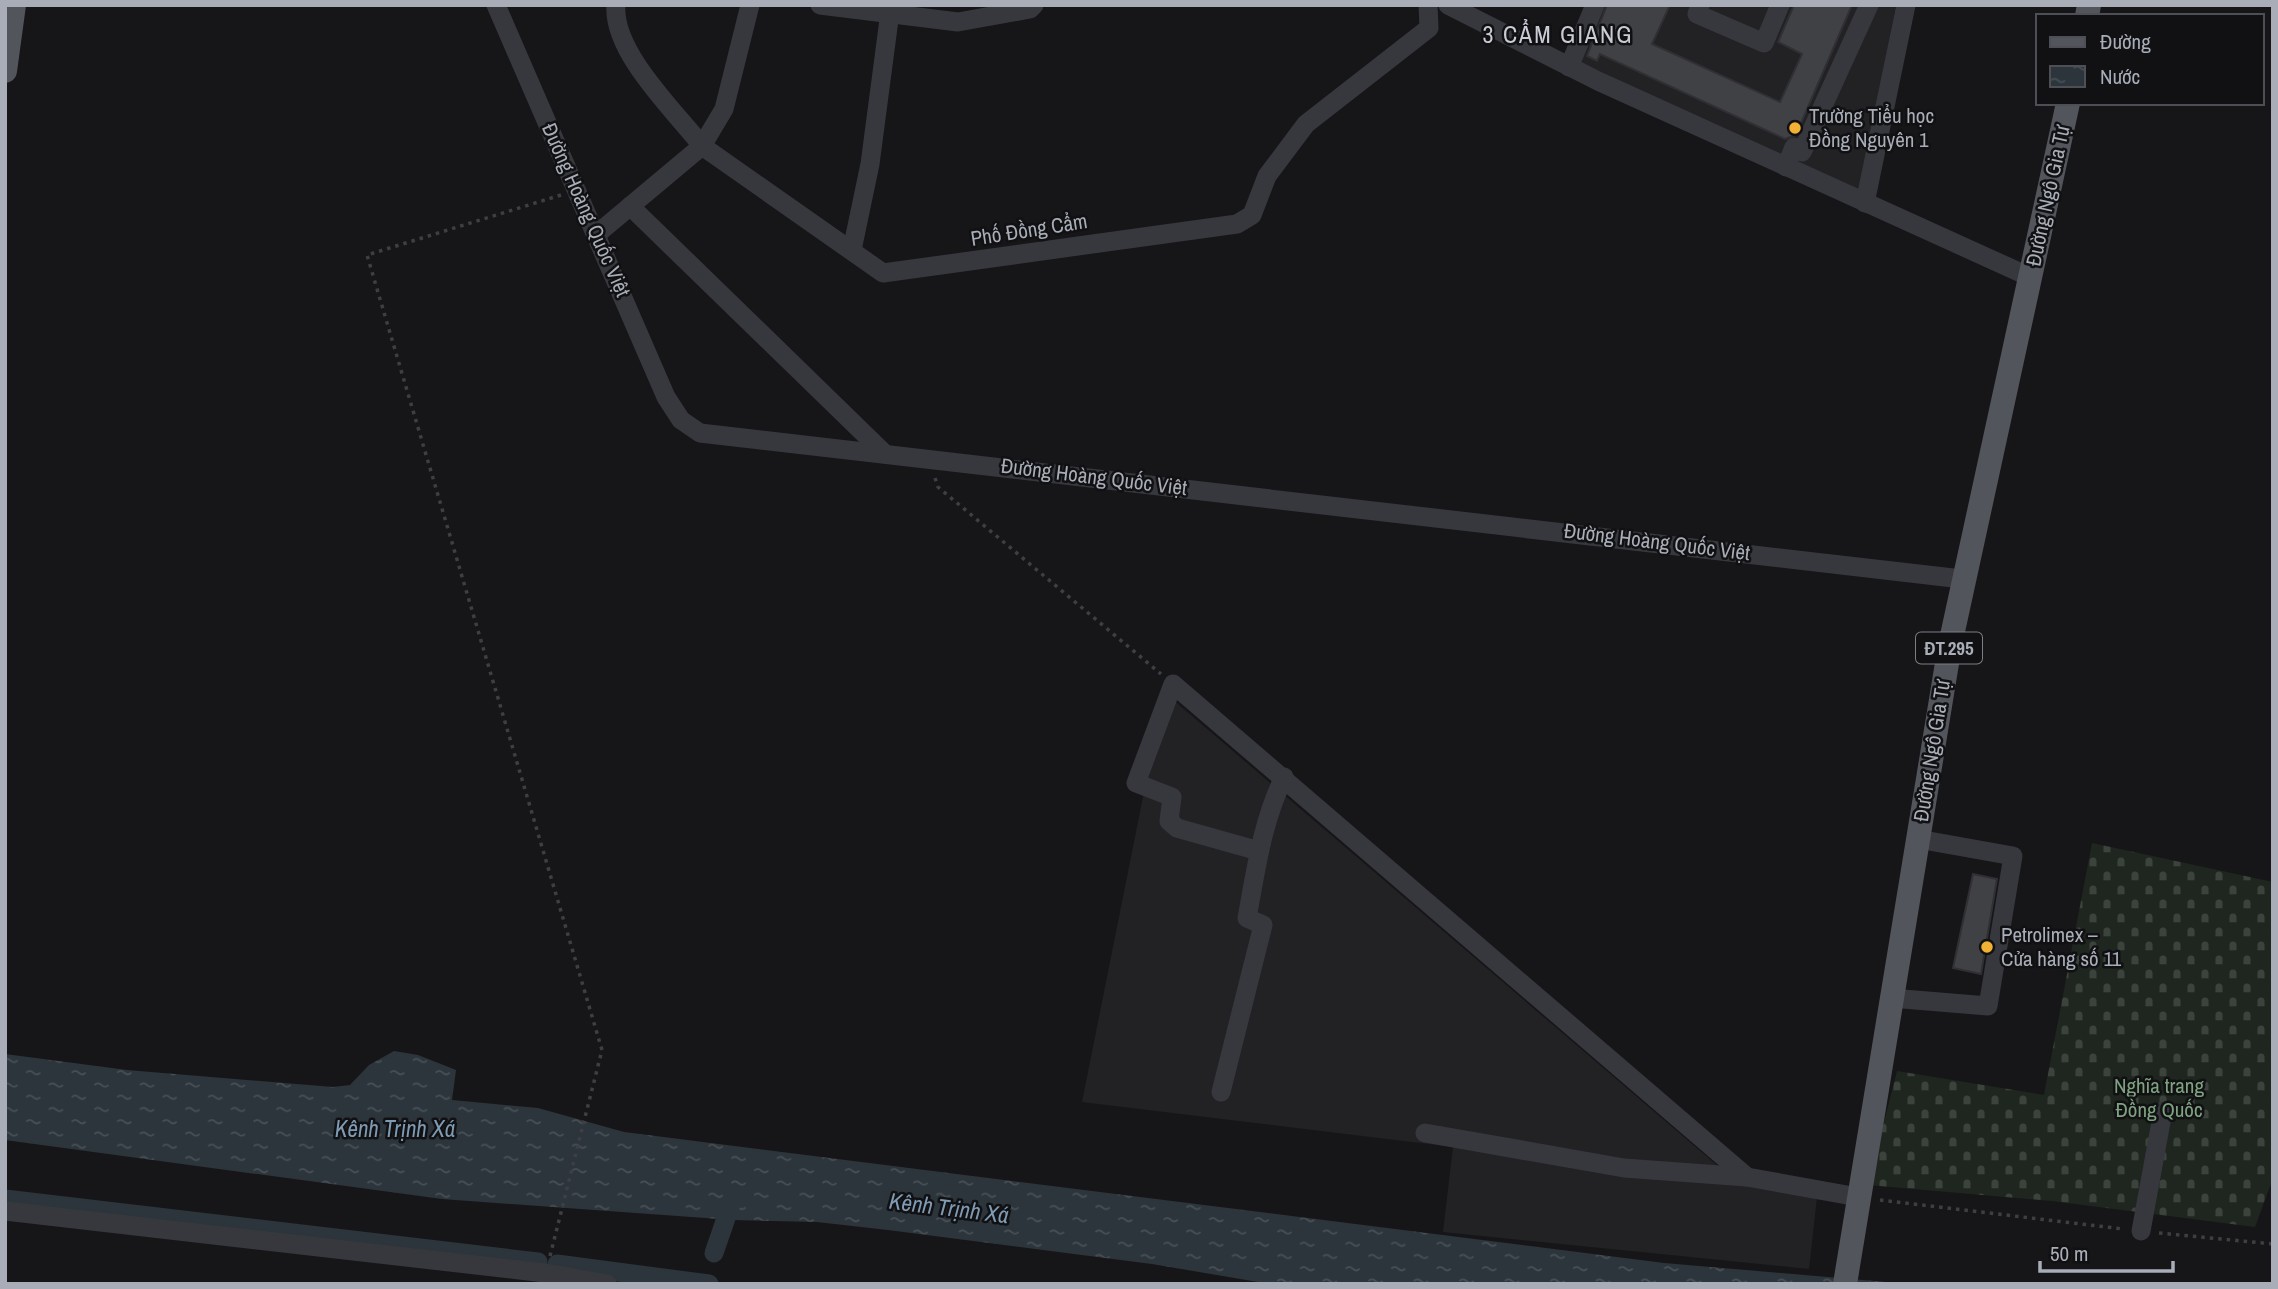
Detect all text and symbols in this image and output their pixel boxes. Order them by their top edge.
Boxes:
legend [2036,14,2264,105]
district label: 3 CẨM GIANG [1482,18,1634,50]
text: Đường [2100,27,2151,56]
text: Nước [2100,62,2140,91]
place label: Trường Tiểu học Đồng Nguyên 1 [1809,101,1934,154]
street label: Đường Hoàng Quốc Việt [535,118,638,301]
marker: Trường Tiểu học Đồng Nguyên 1 [1787,120,1803,136]
street label: Đường Ngô Gia Tự [2018,122,2077,269]
street label: Phố Đồng Cẩm [969,206,1089,253]
street label: Đường Hoàng Quốc Việt [999,451,1189,502]
street label: Đường Hoàng Quốc Việt [1562,516,1752,567]
road number: ĐT.295 [1916,632,1982,664]
street label: Đường Ngô Gia Tự [1906,677,1957,824]
place label: Petrolimex – Cửa hàng số 11 [2001,920,2122,973]
marker: Petrolimex – Cửa hàng số 11 [1979,939,1995,955]
park label: Nghĩa trang Đồng Quốc [2114,1071,2204,1124]
water label: Kênh Trịnh Xá [335,1113,455,1144]
water label: Kênh Trịnh Xá [887,1185,1011,1230]
scale bar [2040,1230,2173,1274]
text: 50 m [2050,1239,2088,1268]

